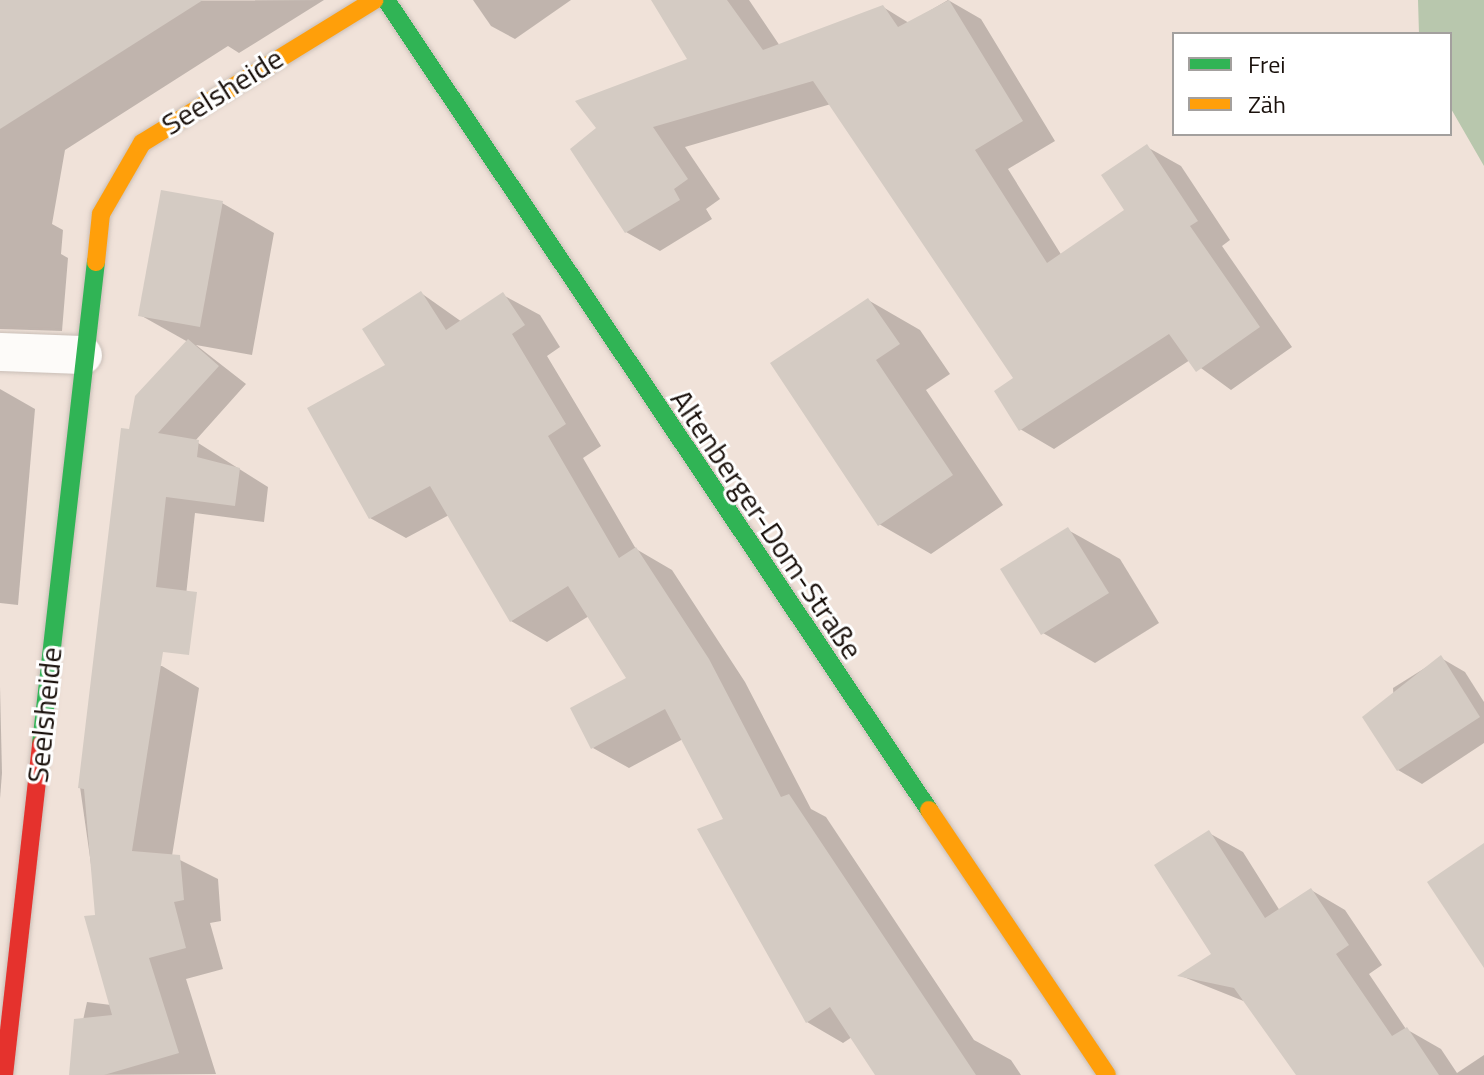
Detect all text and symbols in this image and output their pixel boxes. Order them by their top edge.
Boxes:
legend [1172,32,1452,136]
street label: Seelsheide [155,40,289,142]
text: Frei [1248,46,1286,82]
text: Zäh [1248,86,1286,122]
street label: Altenberger-Dom-Straße [663,382,871,666]
street label: Seelsheide [19,645,69,785]

